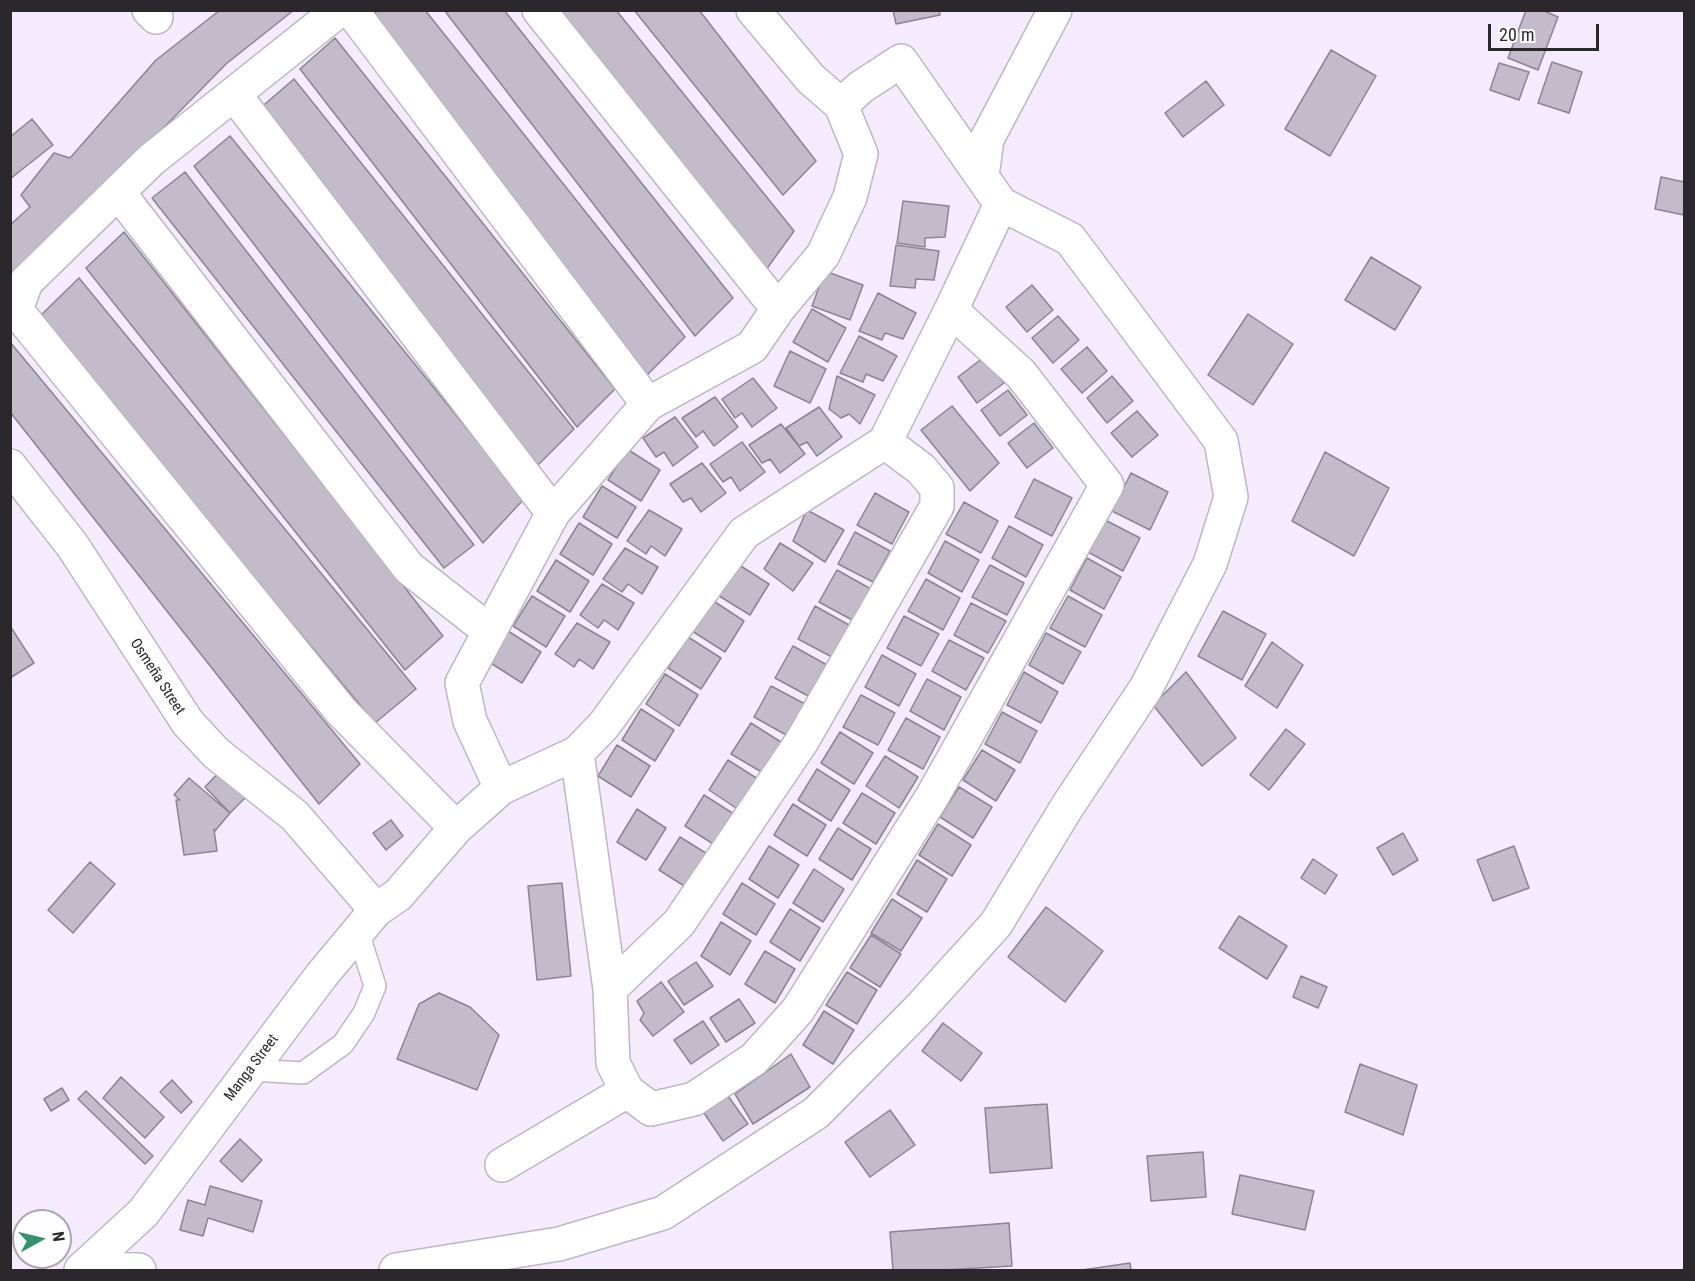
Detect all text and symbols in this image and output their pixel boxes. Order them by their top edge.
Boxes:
scale bar [1491,12,1602,50]
text: 20 m [1499,24,1534,45]
street label: Osmeña Street [126,636,188,718]
street label: Manga Street [221,1031,283,1105]
north arrow [12,1209,72,1269]
text: N [48,1231,68,1243]

